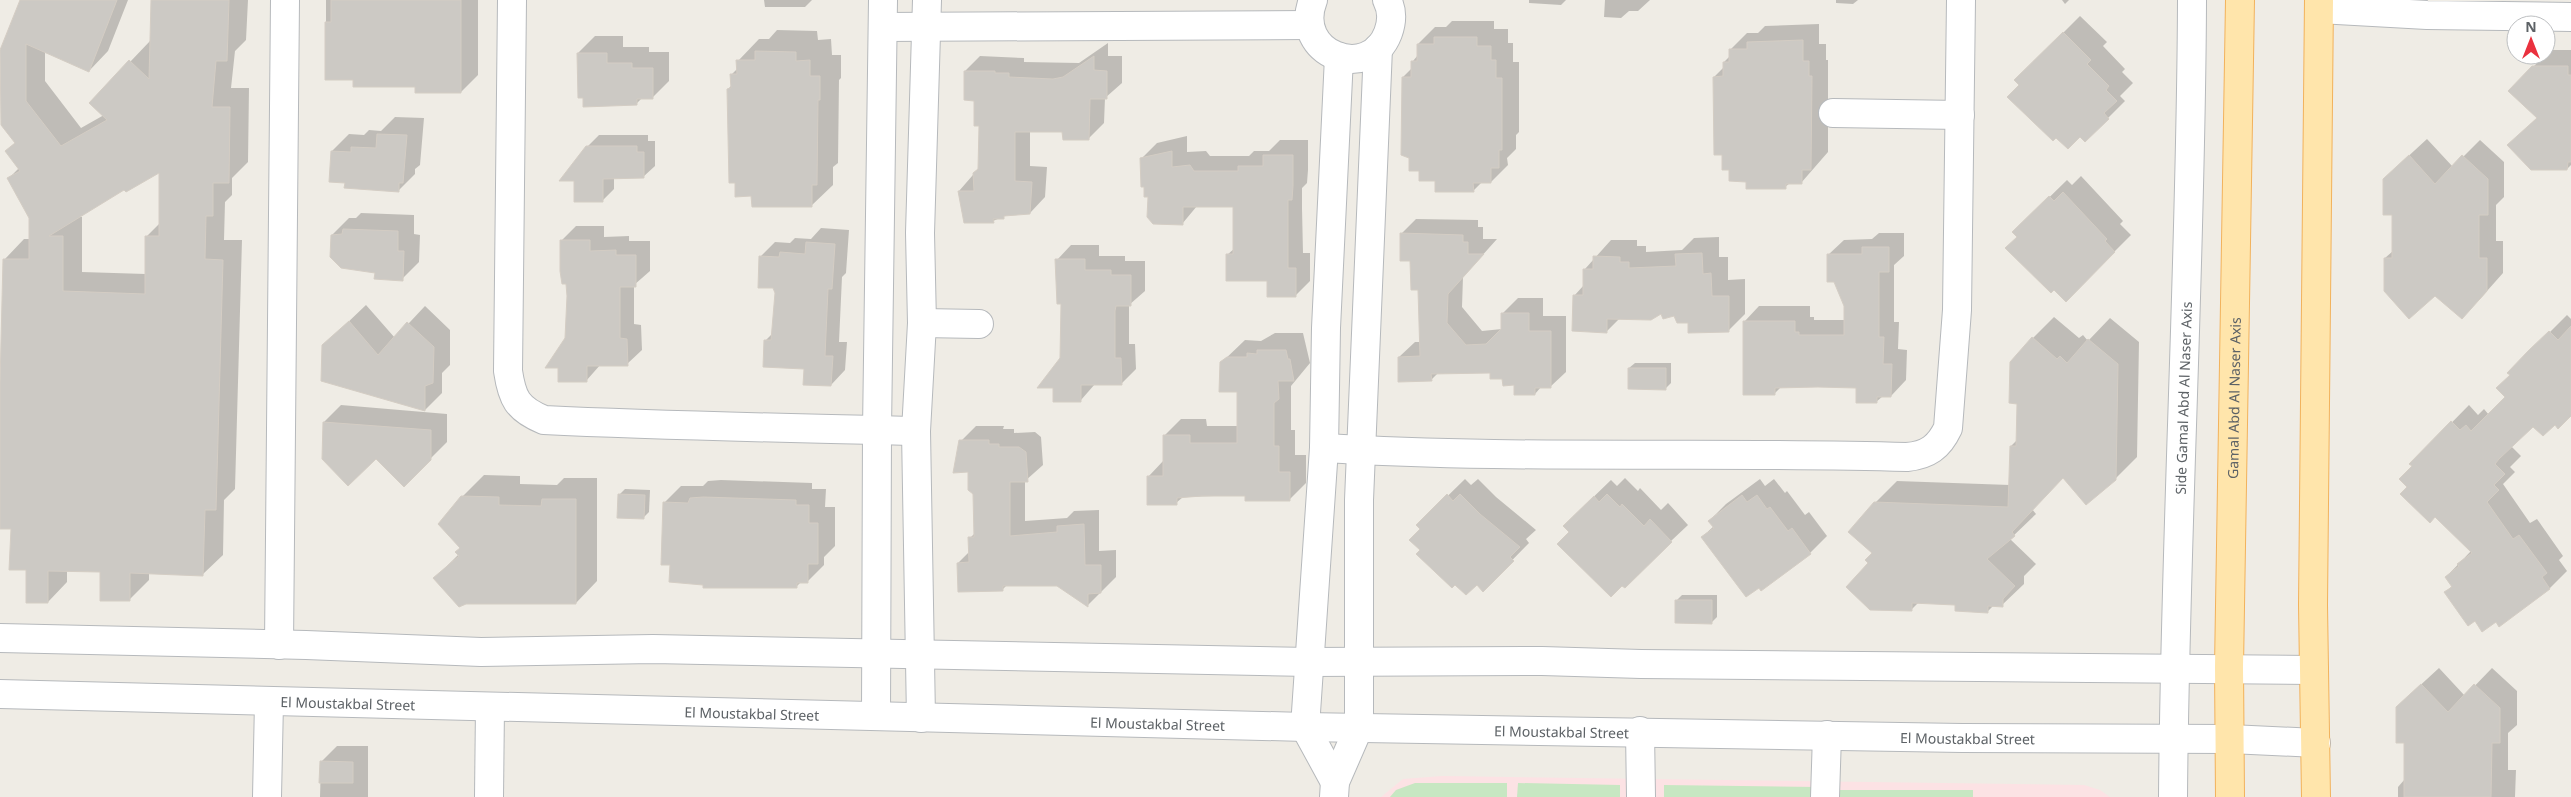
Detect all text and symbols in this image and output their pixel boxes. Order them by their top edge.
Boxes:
north arrow [2506,15,2556,65]
text: N [2525,17,2537,36]
street label: Side Gamal Abd Al Naser Axis [2170,301,2195,495]
street label: Gamal Abd Al Naser Axis [2223,317,2244,479]
street label: El Moustakbal Street [280,692,416,714]
street label: El Moustakbal Street [684,702,819,724]
street label: El Moustakbal Street [1090,712,1225,734]
street label: El Moustakbal Street [1494,721,1629,742]
street label: El Moustakbal Street [1900,727,2035,748]

